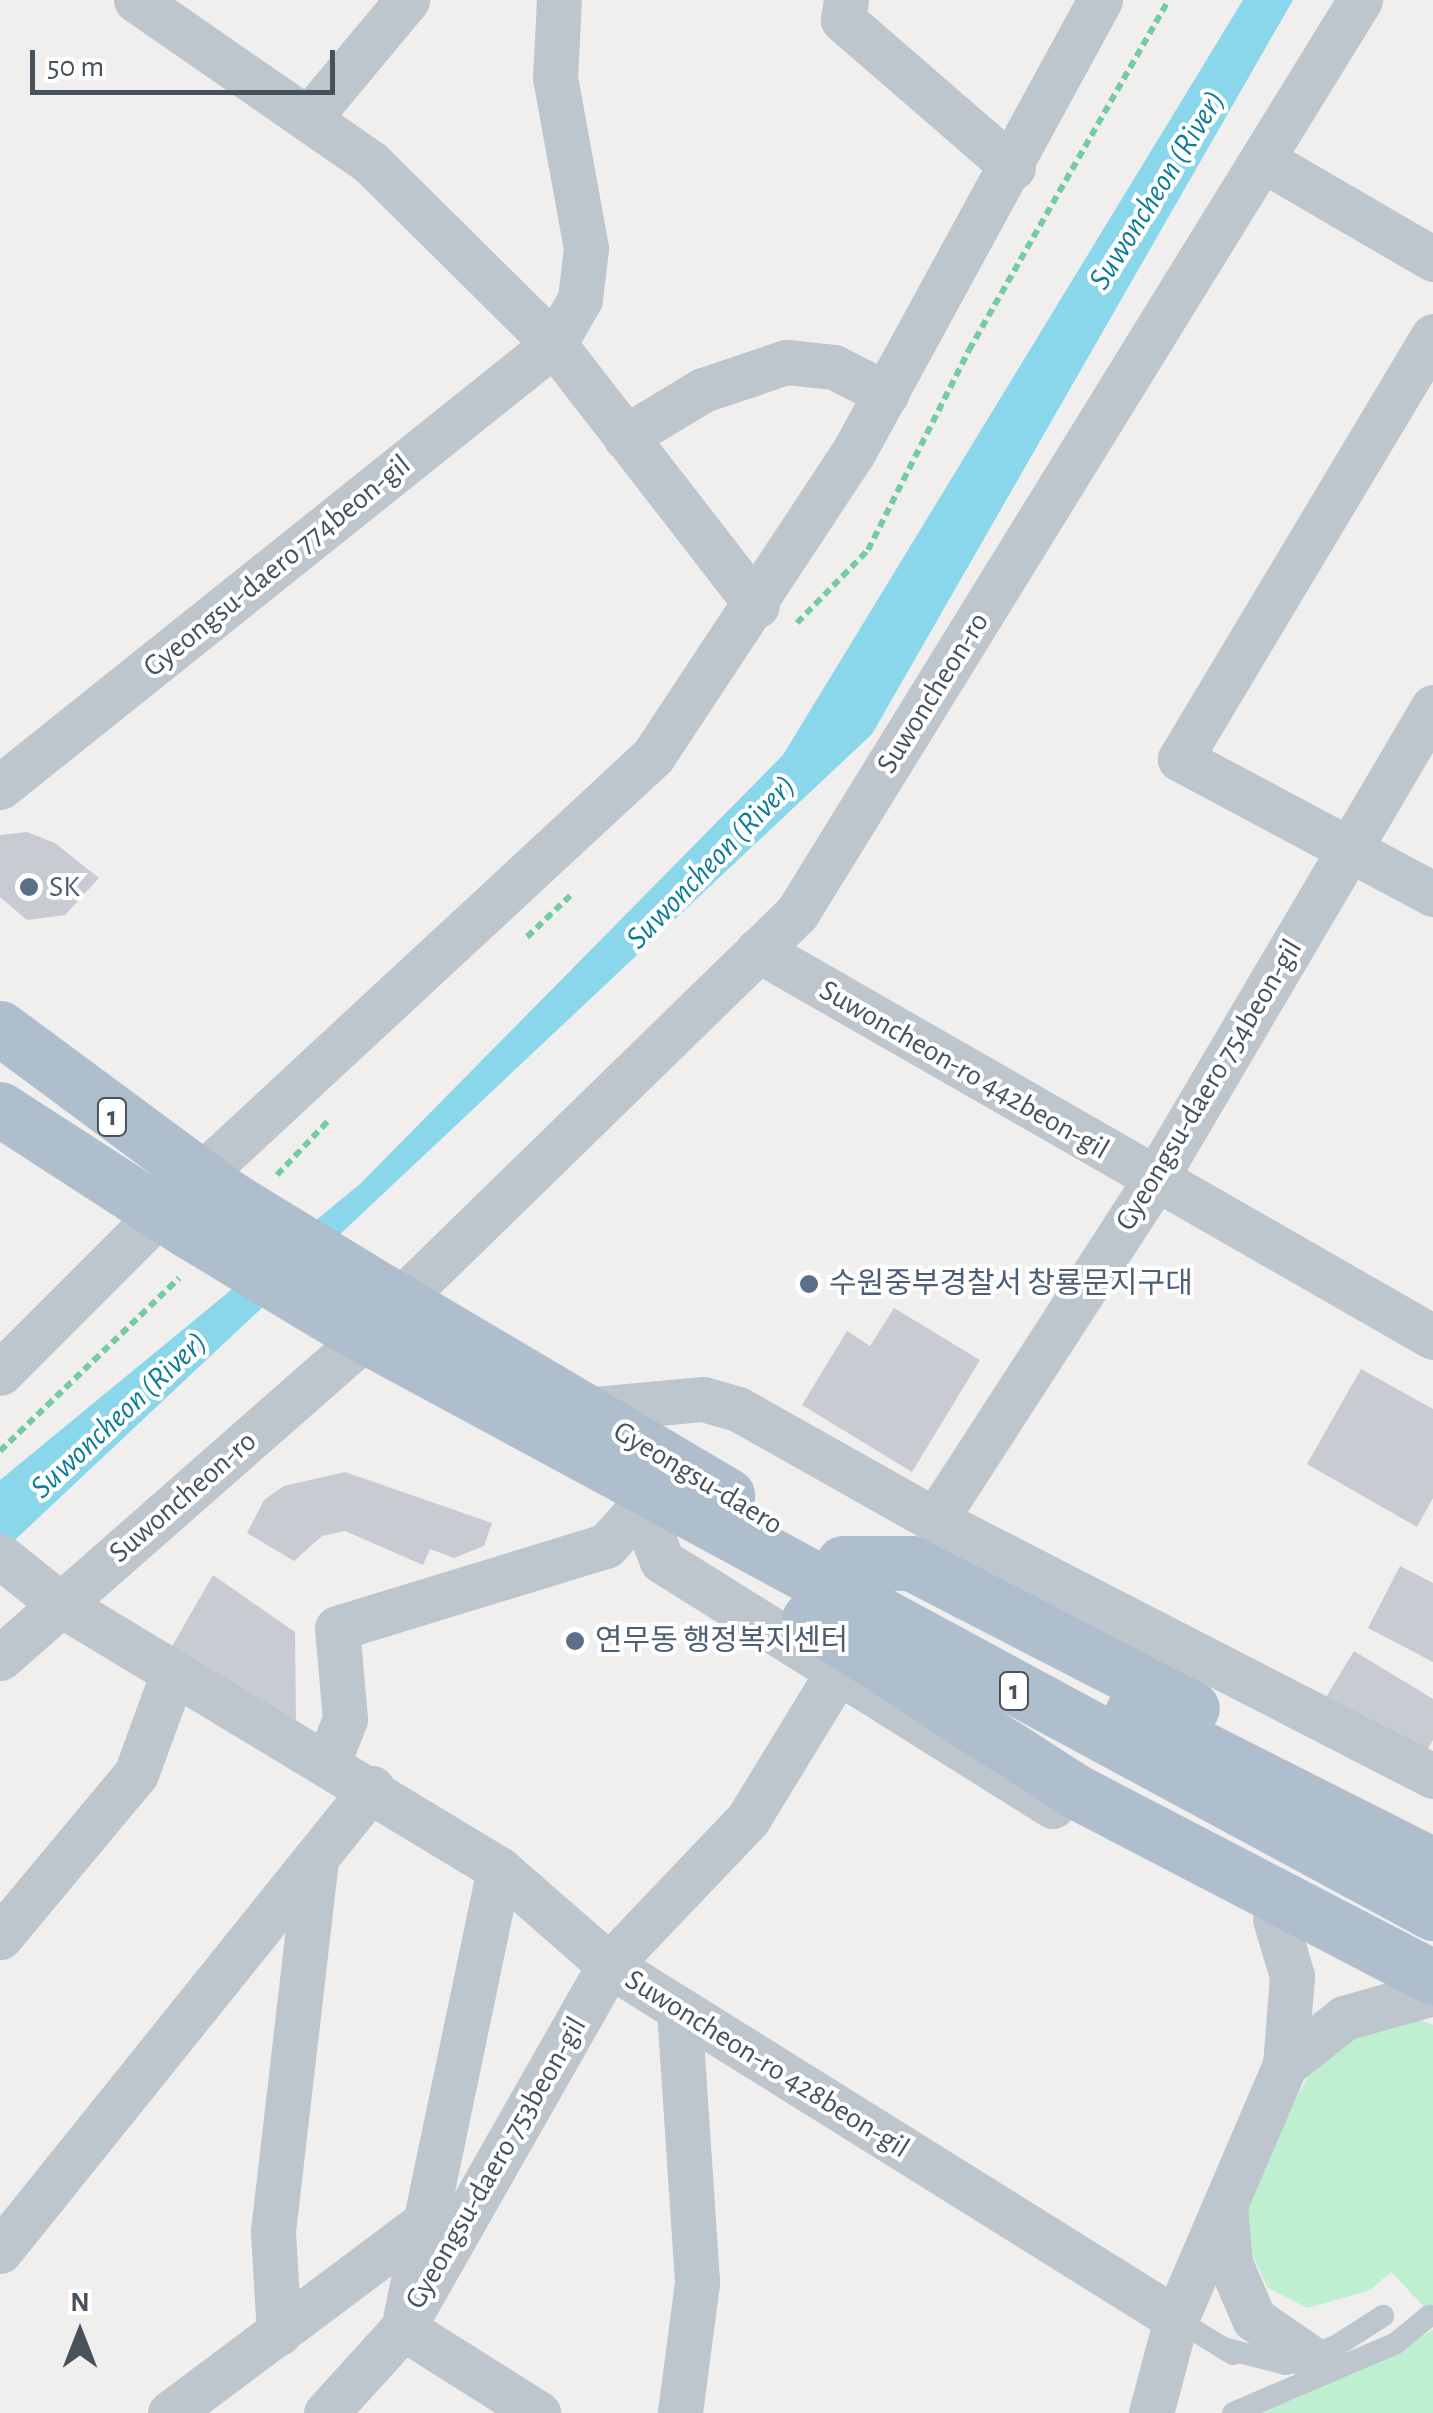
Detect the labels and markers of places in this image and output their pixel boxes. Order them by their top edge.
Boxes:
place label: SK [49,869,80,905]
marker: SK [18,876,40,898]
place label: 수원중부경찰서 창룡문지구대 [829,1266,1193,1302]
marker: 수원중부경찰서 창룡문지구대 [798,1273,820,1295]
place label: 연무동 행정복지센터 [595,1623,848,1659]
marker: 연무동 행정복지센터 [564,1630,586,1652]

